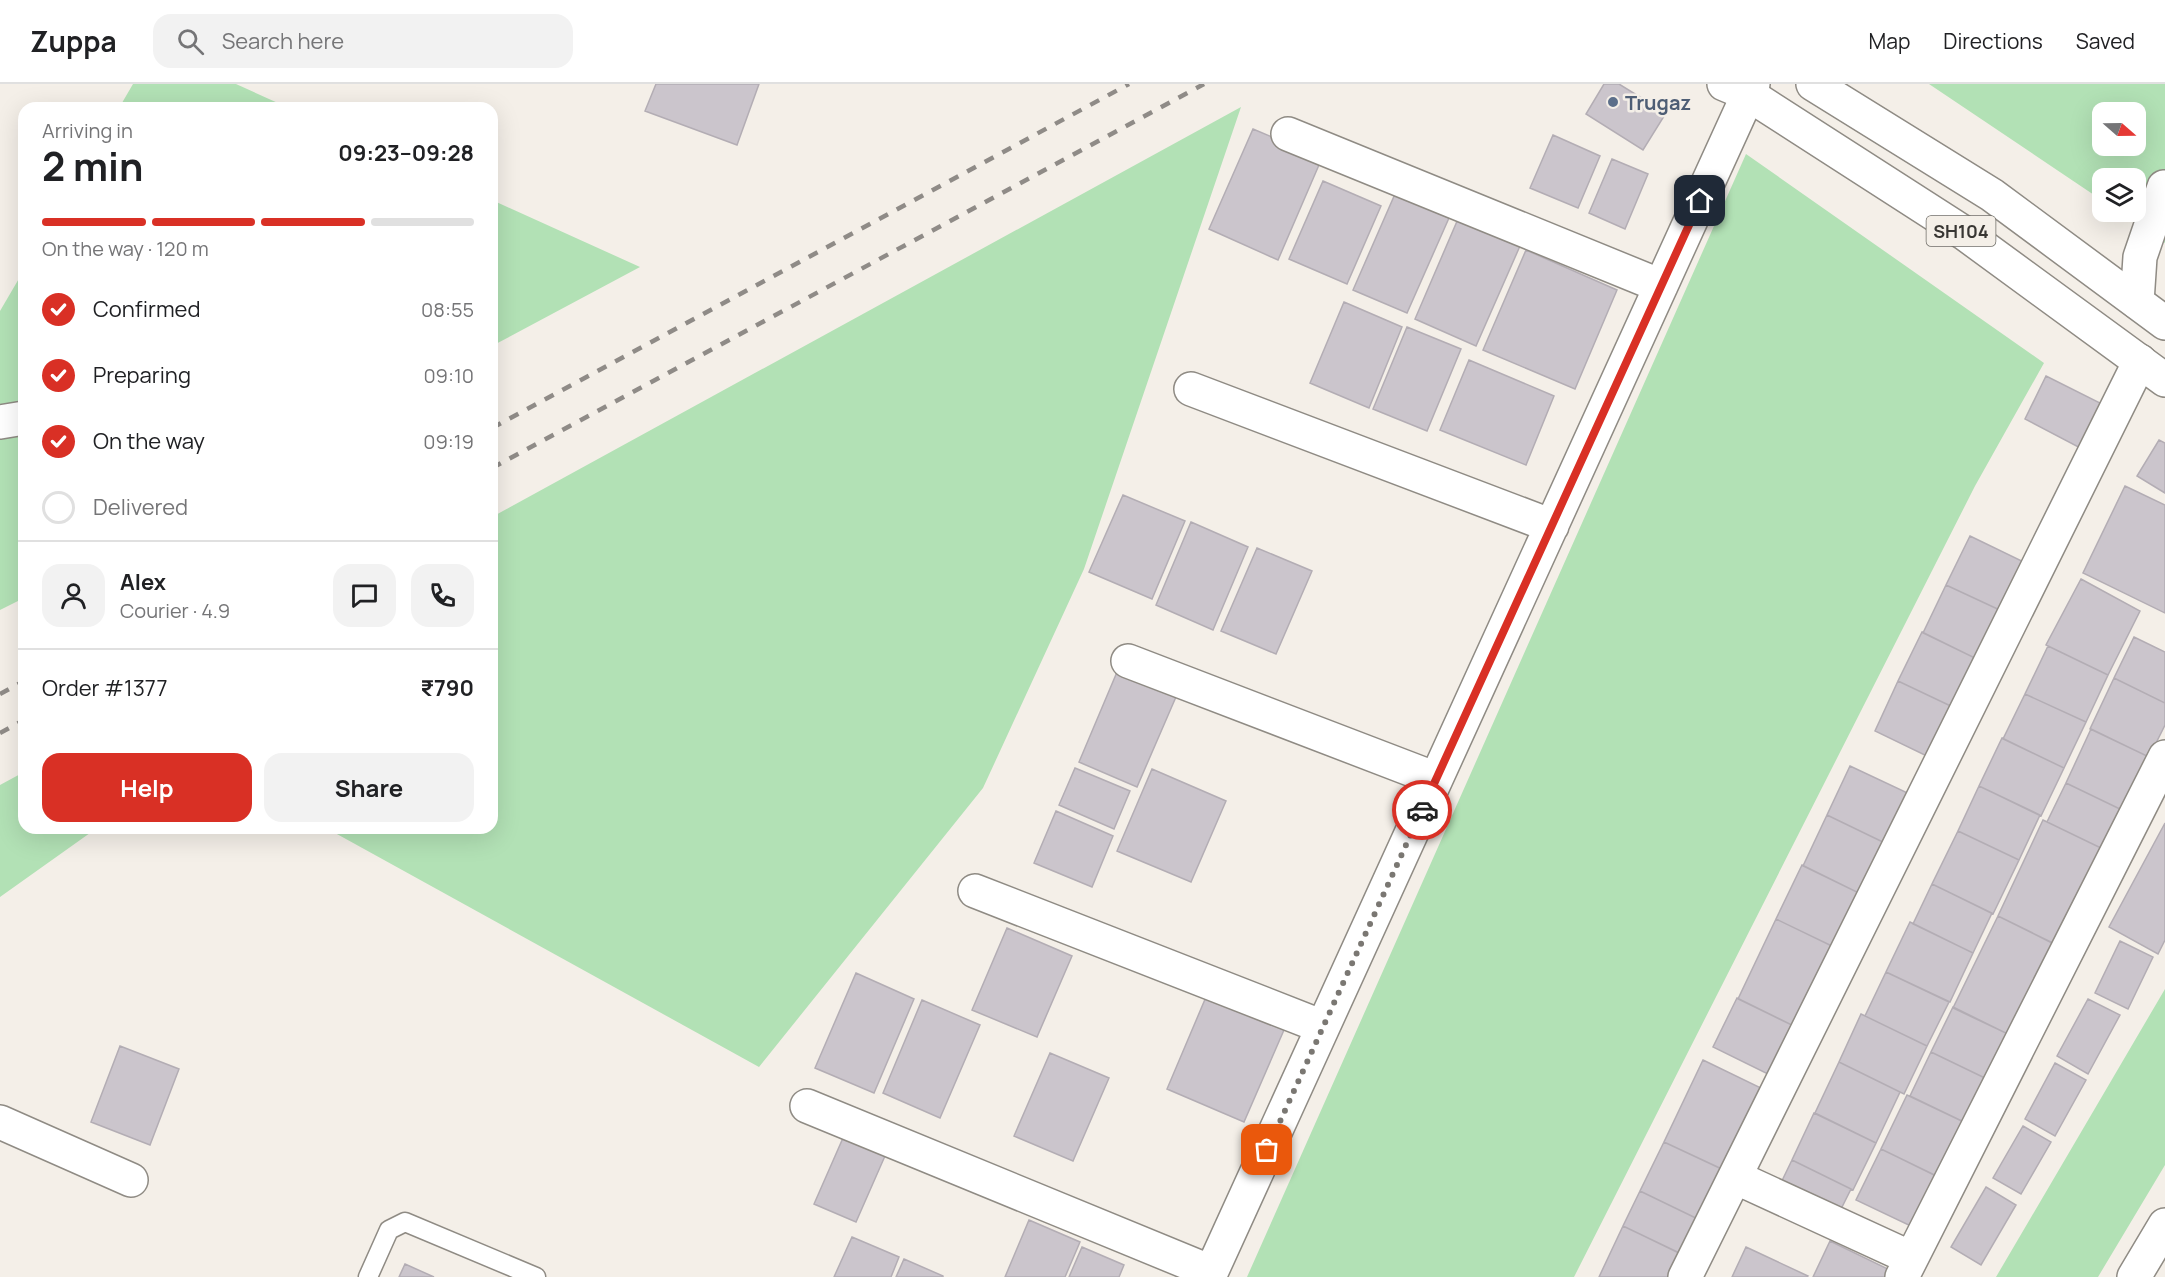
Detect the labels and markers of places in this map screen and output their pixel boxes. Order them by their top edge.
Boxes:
place label: Trugaz [1625,89,1691,116]
marker: Trugaz [1606,95,1620,109]
pin [1674,175,1725,226]
pin [1241,1124,1292,1175]

